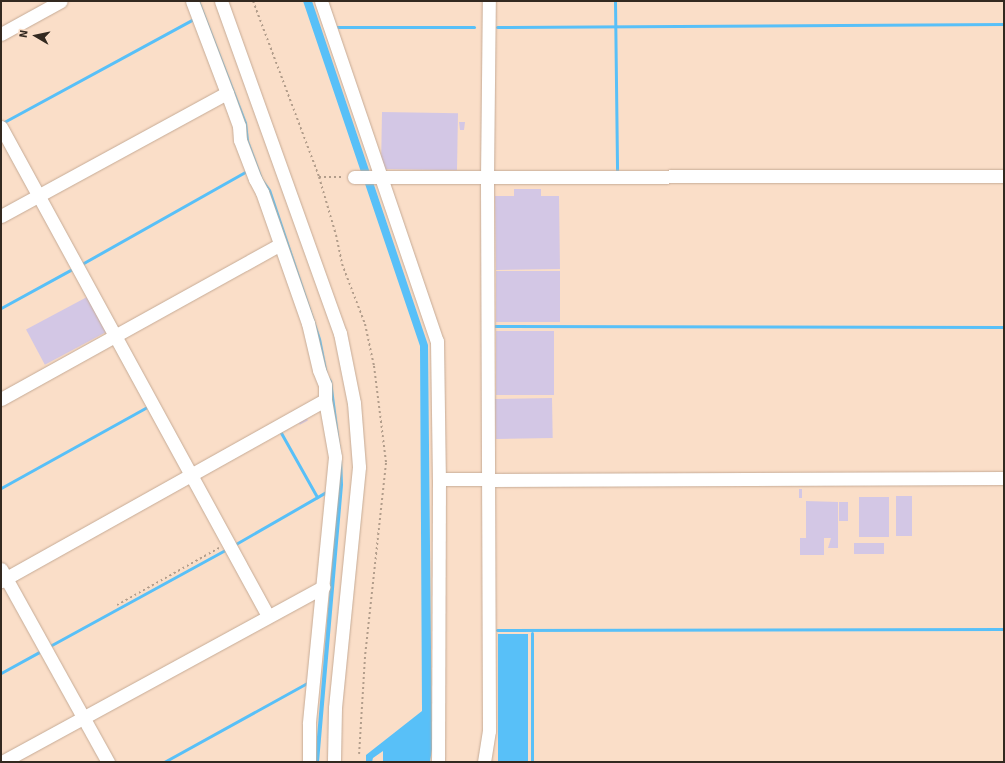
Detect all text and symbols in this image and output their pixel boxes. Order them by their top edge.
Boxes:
north arrow [16,16,56,56]
text: N [17,29,31,39]

